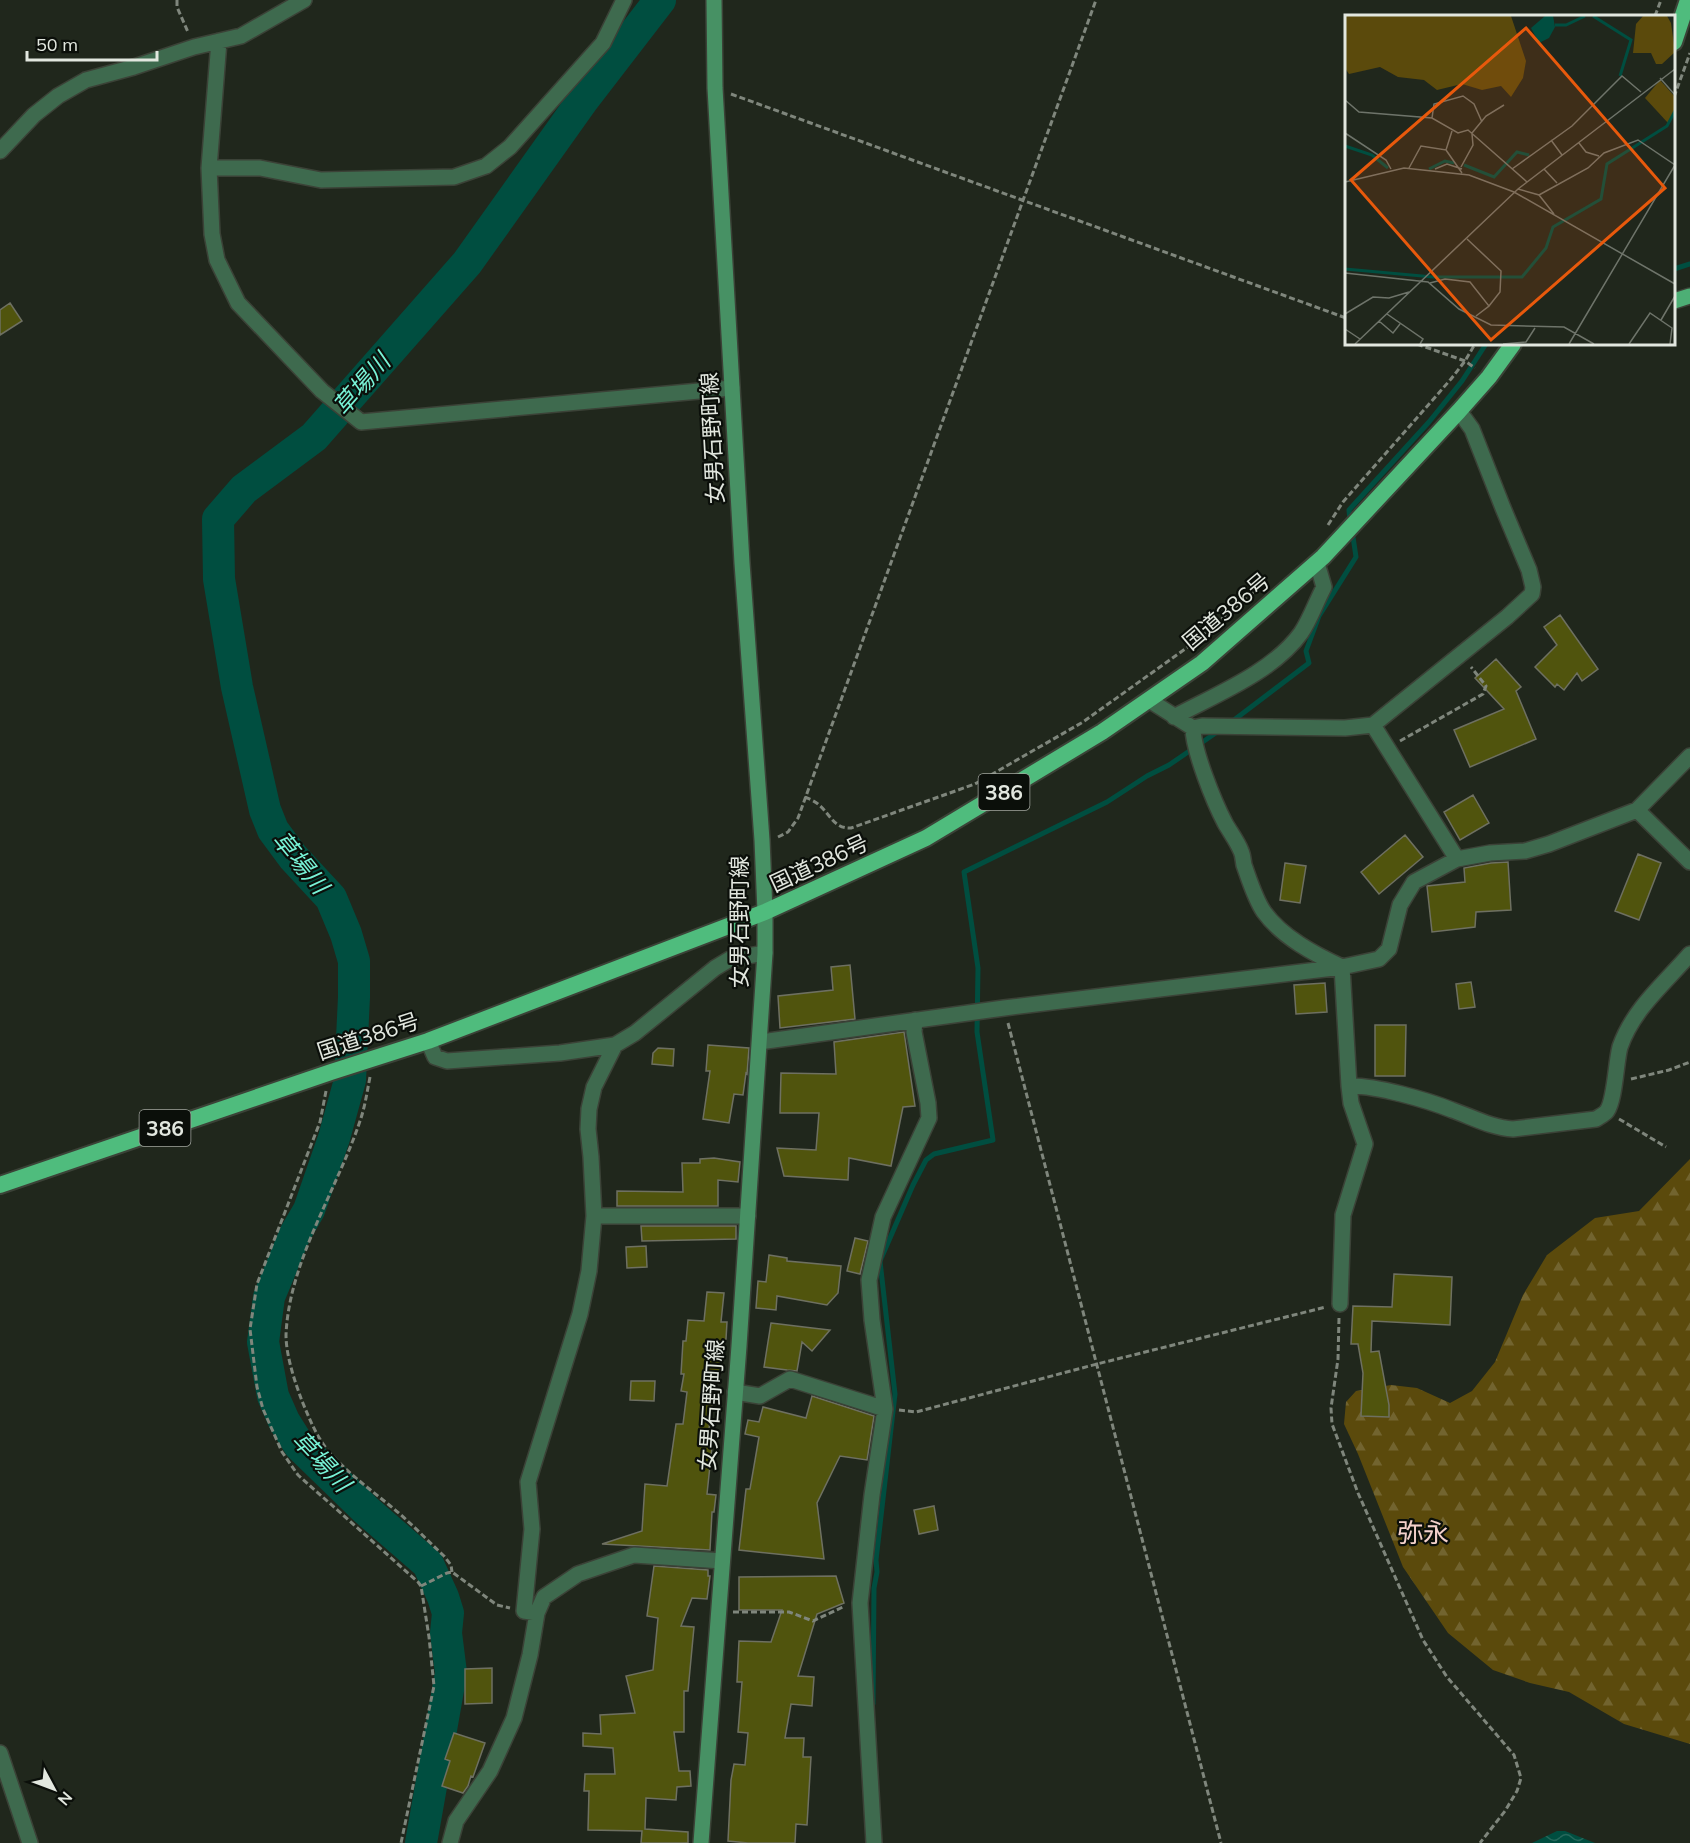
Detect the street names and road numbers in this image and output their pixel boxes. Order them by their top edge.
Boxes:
street label: 女男石野町線 [695,371,729,505]
street label: 国道386号 [1177,566,1275,656]
road number: 386 [978,774,1030,810]
street label: 国道386号 [765,828,873,898]
street label: 女男石野町線 [725,856,753,988]
street label: 国道386号 [313,1006,423,1066]
road number: 386 [140,1110,190,1146]
street label: 女男石野町線 [692,1338,730,1472]

